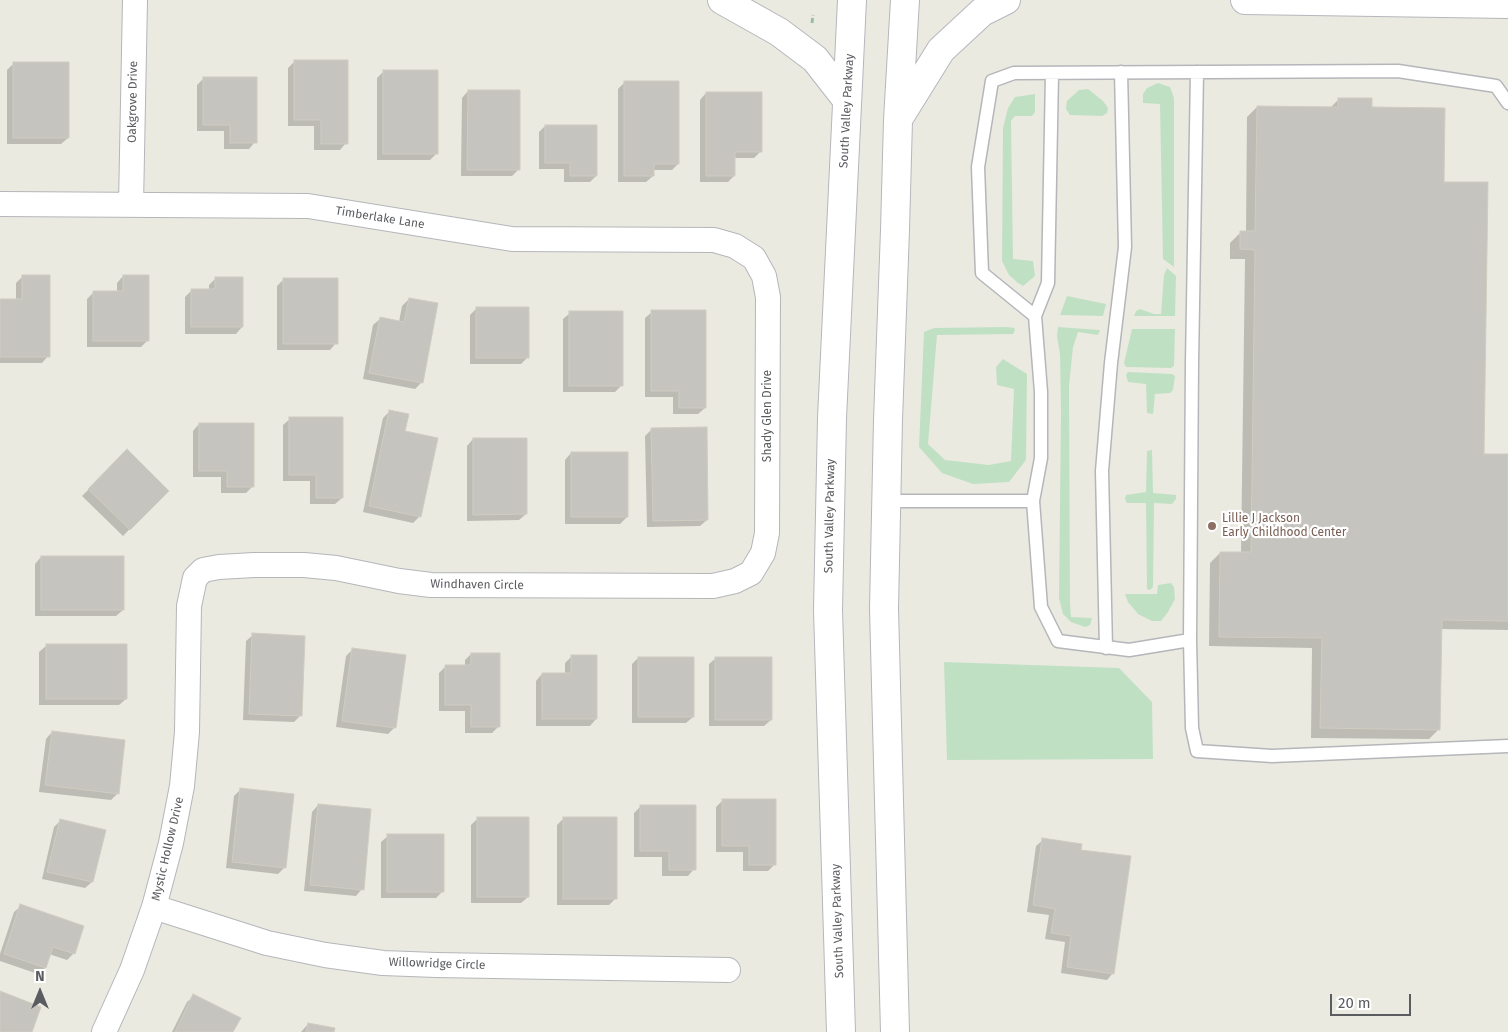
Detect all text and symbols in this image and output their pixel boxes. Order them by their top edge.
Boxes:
street label: South Valley Parkway [837,53,857,169]
street label: Oakgrove Drive [125,61,141,143]
street label: Timberlake Lane [334,204,426,232]
street label: Shady Glen Drive [761,370,775,462]
street label: South Valley Parkway [822,459,838,573]
place label: Lillie J Jackson Early Childhood Center [1222,512,1346,540]
marker: Lillie J Jackson Early Childhood Center [1206,520,1218,532]
street label: Windhaven Circle [430,577,524,593]
street label: Mystic Hollow Drive [149,796,187,902]
street label: South Valley Parkway [829,864,847,978]
street label: Willowridge Circle [388,955,486,973]
north arrow [15,967,65,1017]
text: N [35,968,45,985]
scale bar [1333,984,1414,1016]
text: 20 m [1338,994,1371,1012]

